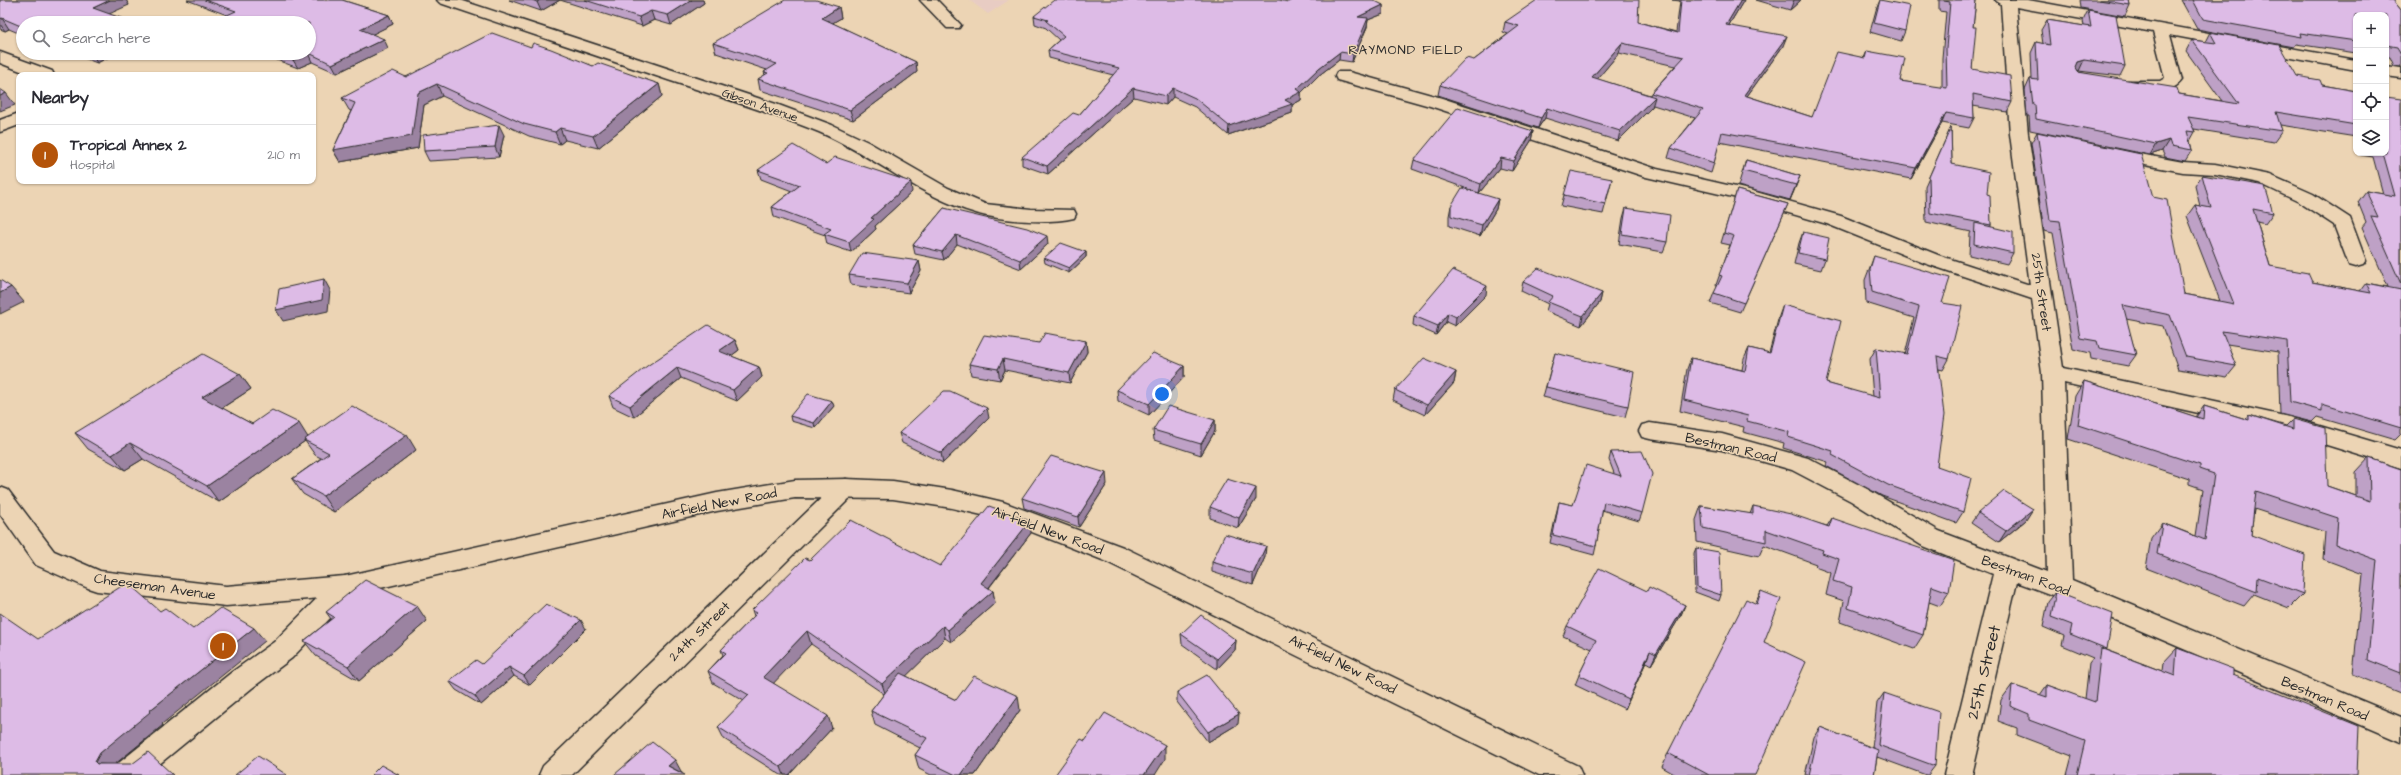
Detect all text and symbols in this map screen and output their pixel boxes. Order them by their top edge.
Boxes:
map controls [2353,12,2389,156]
button: + [2353,12,2389,48]
search box [16,16,316,60]
icon: search [30,27,52,49]
text: Search here [62,28,151,49]
district label: RAYMOND FIELD [1349,41,1463,59]
button: − [2353,48,2389,84]
button: locate [2353,84,2389,120]
street label: Gibson Avenue [720,85,801,127]
text: Nearby [32,86,89,110]
button: layers [2353,120,2389,156]
text: Tropical Annex 2 [70,135,187,156]
text: 1 [44,146,46,164]
text: 210 m [267,146,300,164]
text: Hospital [70,156,115,174]
street label: 25th Street [2026,251,2056,333]
your location [1152,384,1172,404]
street label: Bestman Road [1683,428,1778,468]
street label: Airfield New Road [660,483,779,525]
street label: Airfield New Road [989,501,1106,560]
street label: Bestman Road [1979,551,2073,601]
street label: Cheeseman Avenue [93,569,217,605]
street label: 24th Street [664,597,735,666]
street label: 25th Street [1961,622,2007,722]
street label: Airfield New Road [1285,630,1400,700]
pin: 1 [210,631,236,661]
street label: Bestman Road [2278,672,2371,726]

